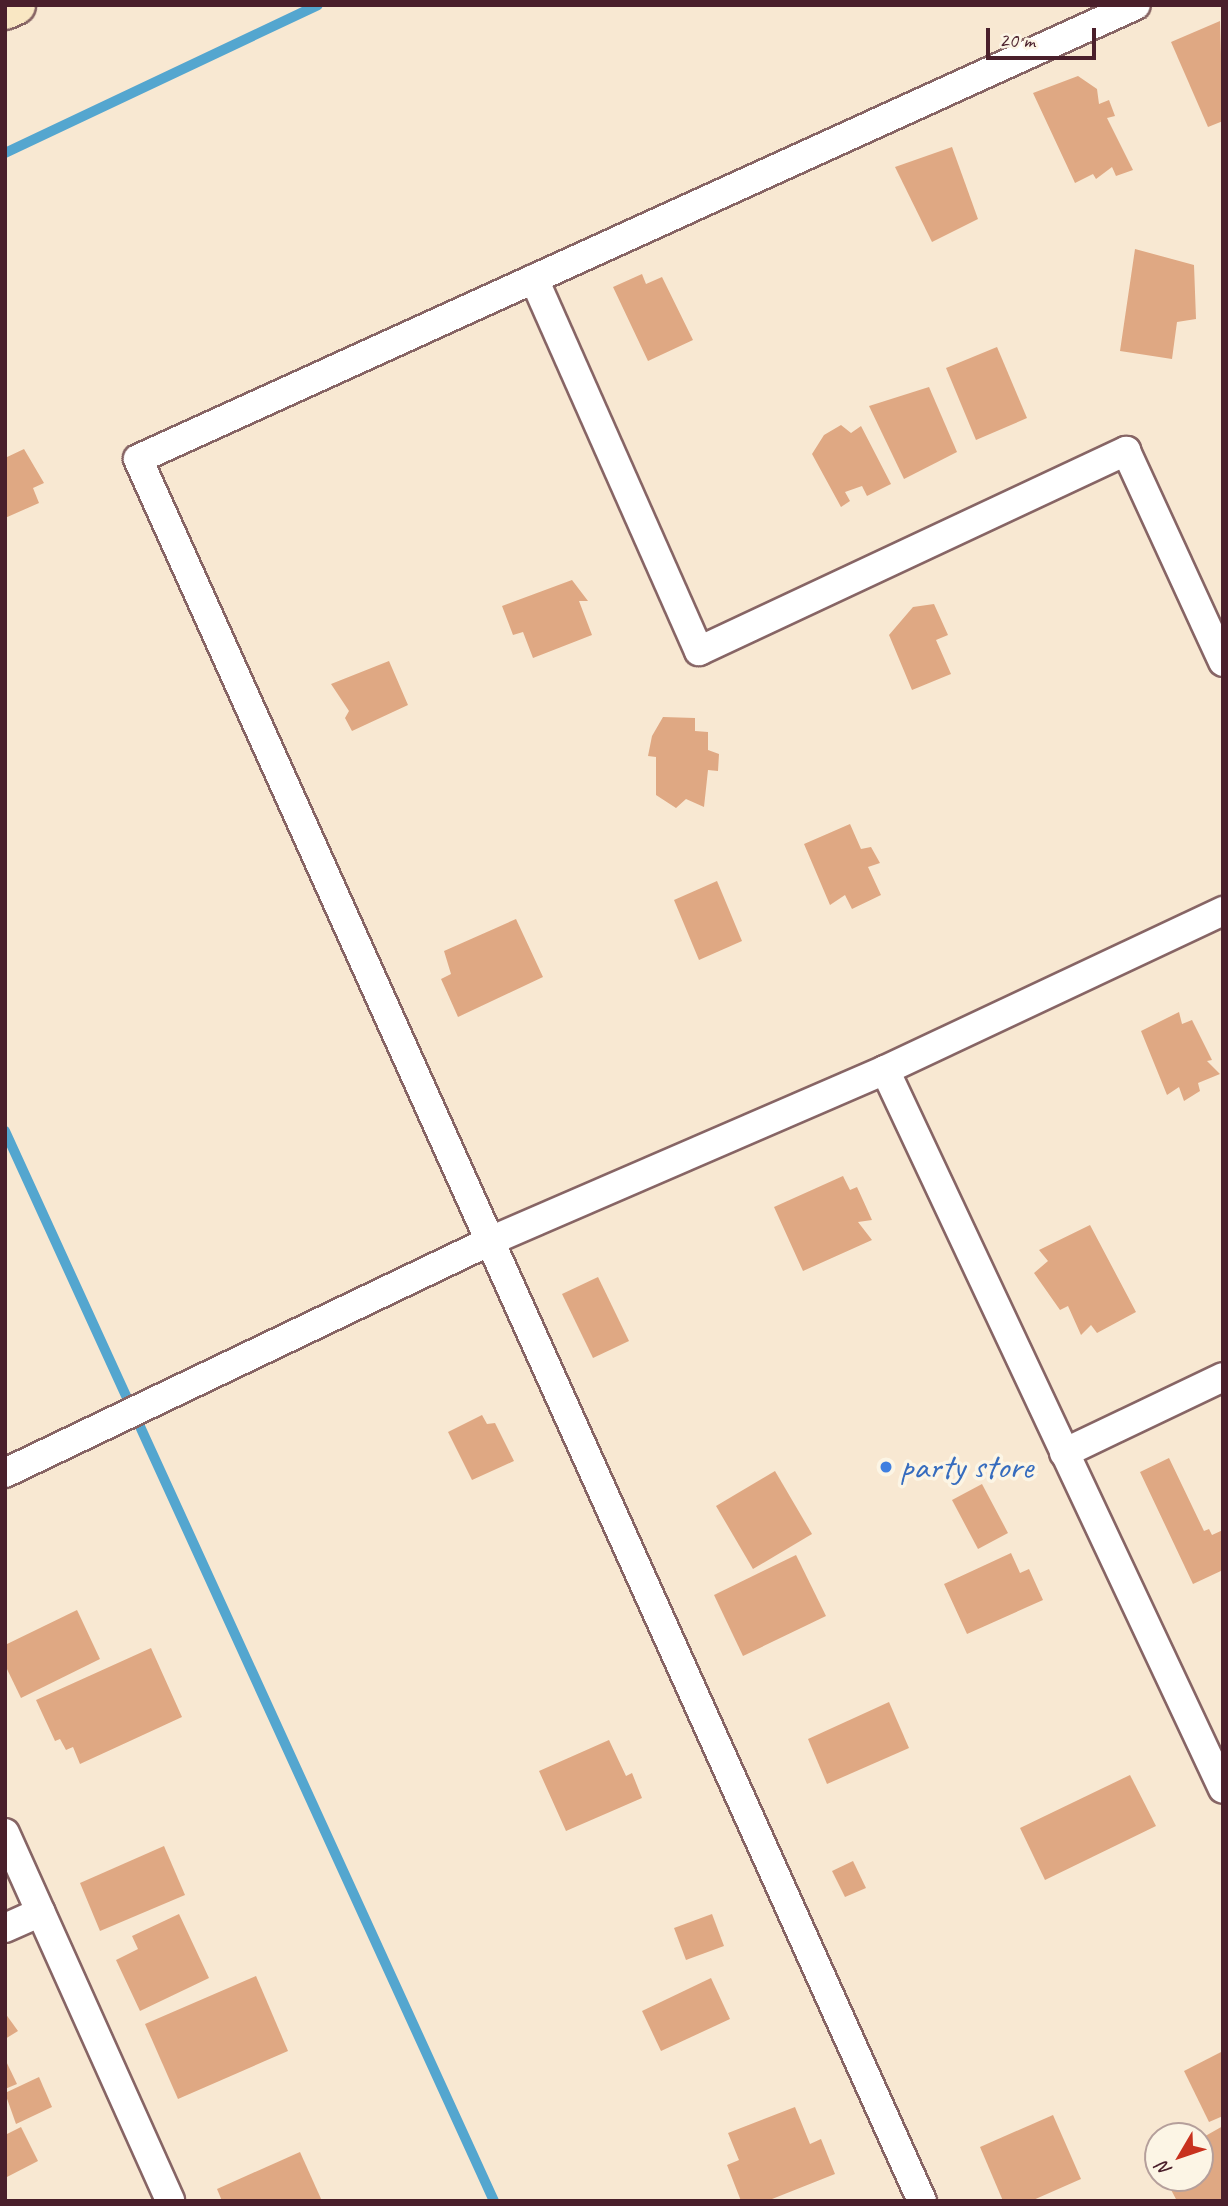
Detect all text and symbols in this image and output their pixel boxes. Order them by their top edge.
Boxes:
scale bar [990,14,1100,58]
text: 20 m [999,27,1035,53]
place label: party store [900,1446,1033,1488]
marker: party store [878,1459,894,1475]
north arrow [1144,2122,1214,2192]
text: N [1151,2157,1177,2181]

